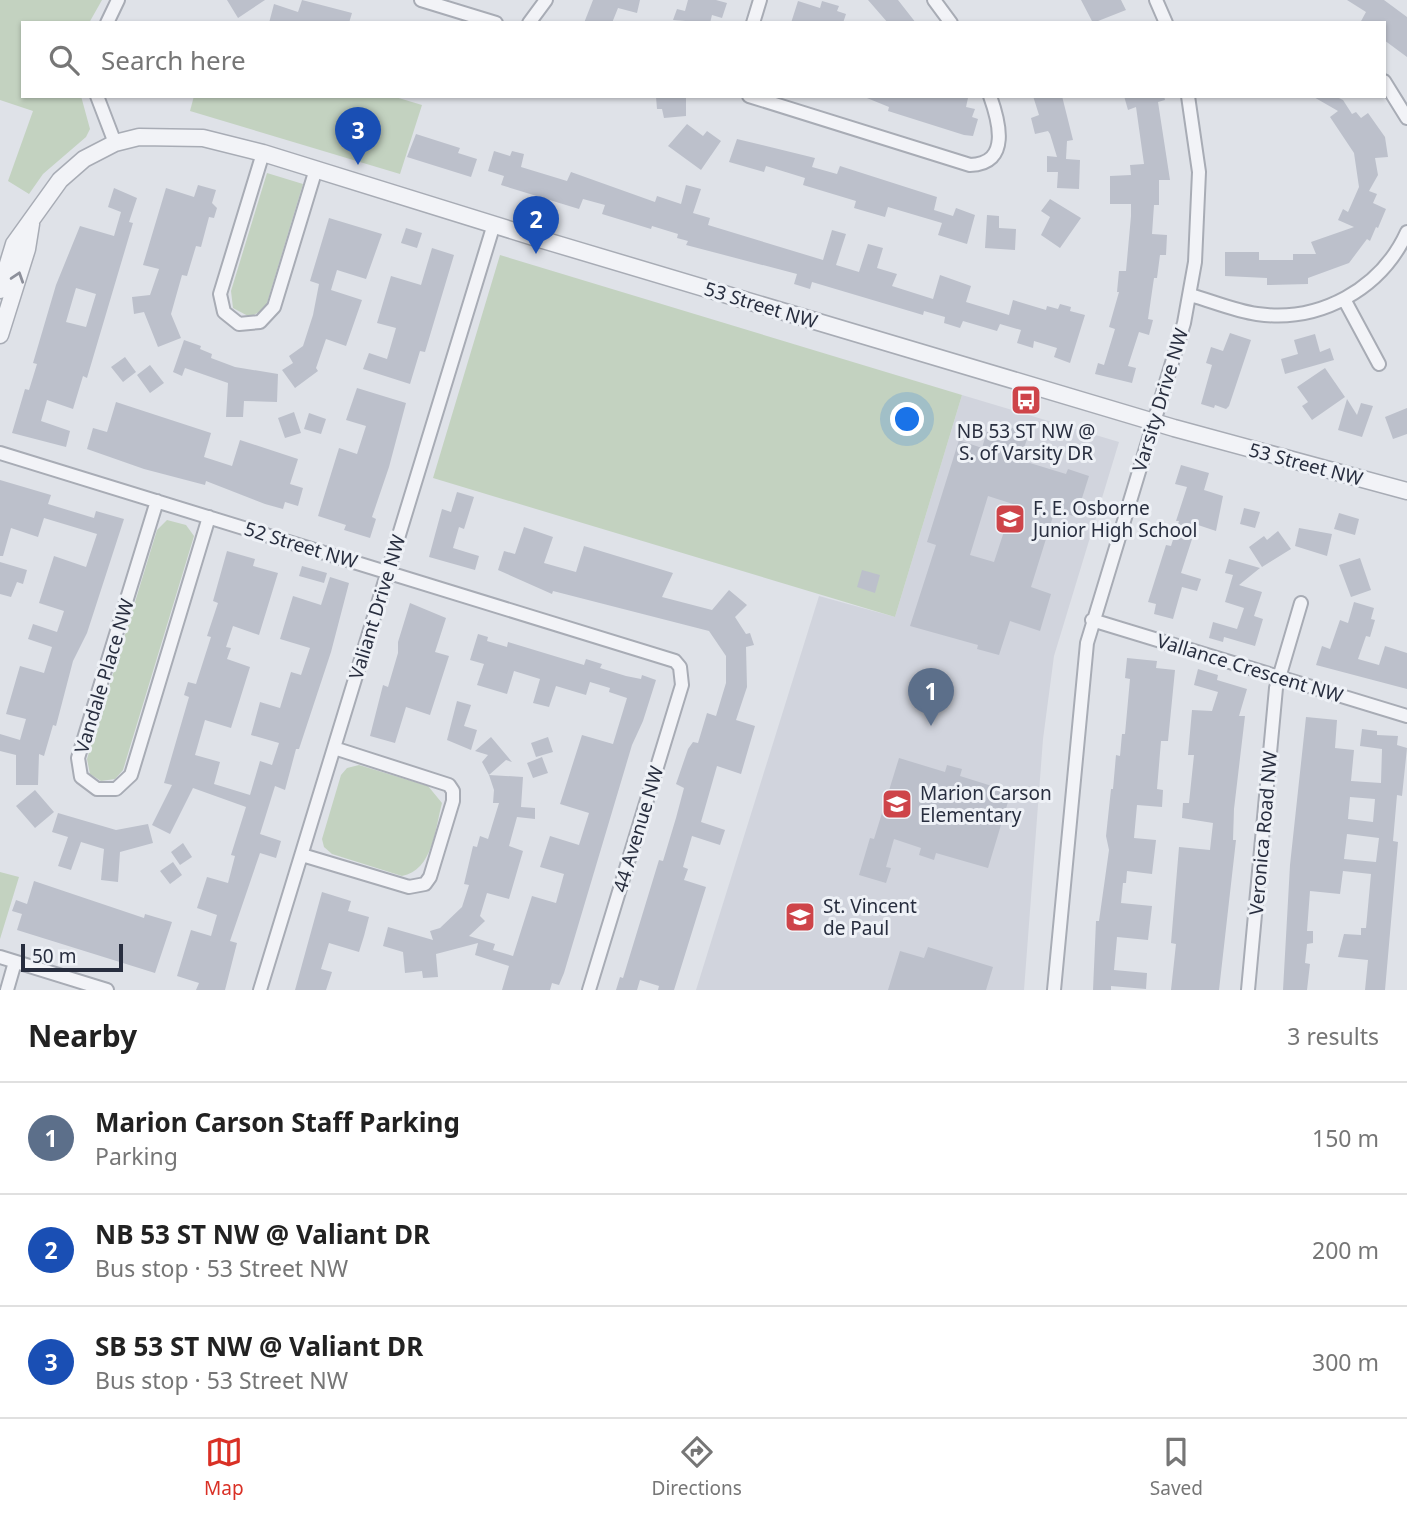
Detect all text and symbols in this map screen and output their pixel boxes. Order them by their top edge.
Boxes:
search box [21,21,1386,98]
icon: search [45,41,83,79]
text: Search here [101,42,246,78]
pin: 3 [335,107,381,165]
pin: 2 [513,196,559,254]
one-way arrow [10,271,25,283]
street label: 53 Street NW [701,275,821,335]
street label: Varsity Drive NW [1126,325,1194,475]
bus stop icon: NB 53 ST NW @ S. of Varsity DR [1009,383,1043,417]
your location [890,402,924,436]
place label: NB 53 ST NW @ S. of Varsity DR [957,418,1095,466]
street label: 53 Street NW [1246,436,1366,492]
place label: F. E. Osborne Junior High School [1031,495,1197,543]
school or university icon: F. E. Osborne Junior High School [993,502,1027,536]
street label: 52 Street NW [241,515,361,575]
street label: Valiant Drive NW [343,531,411,682]
street label: Vandale Place NW [68,595,140,756]
street label: Vallance Crescent NW [1154,627,1347,709]
pin: 1 [908,668,954,726]
street label: Veronica Road NW [1243,749,1283,916]
street label: 44 Avenue NW [606,763,670,895]
place label: Marion Carson Elementary [920,780,1052,828]
school or university icon: Marion Carson Elementary [880,787,914,821]
place label: St. Vincent de Paul [823,893,917,941]
school or university icon: St. Vincent de Paul [783,900,817,934]
scale bar [21,941,122,973]
text: 50 m [32,943,76,969]
text: Nearby [28,1015,137,1056]
text: 3 results [1287,1020,1379,1052]
text: Marion Carson Staff Parking [95,1104,460,1140]
text: 1 [44,1122,58,1154]
text: 150 m [1312,1122,1379,1154]
text: Parking [95,1140,178,1172]
text: NB 53 ST NW @ Valiant DR [95,1216,430,1252]
text: 2 [44,1234,58,1266]
text: 200 m [1312,1234,1379,1266]
text: Bus stop · 53 Street NW [95,1252,348,1284]
text: SB 53 ST NW @ Valiant DR [95,1328,423,1364]
text: 3 [44,1346,58,1378]
text: 300 m [1312,1346,1379,1378]
text: Bus stop · 53 Street NW [95,1364,348,1396]
tab: Map [204,1433,244,1501]
tab: Directions [652,1433,742,1501]
tab: Saved [1150,1433,1203,1501]

